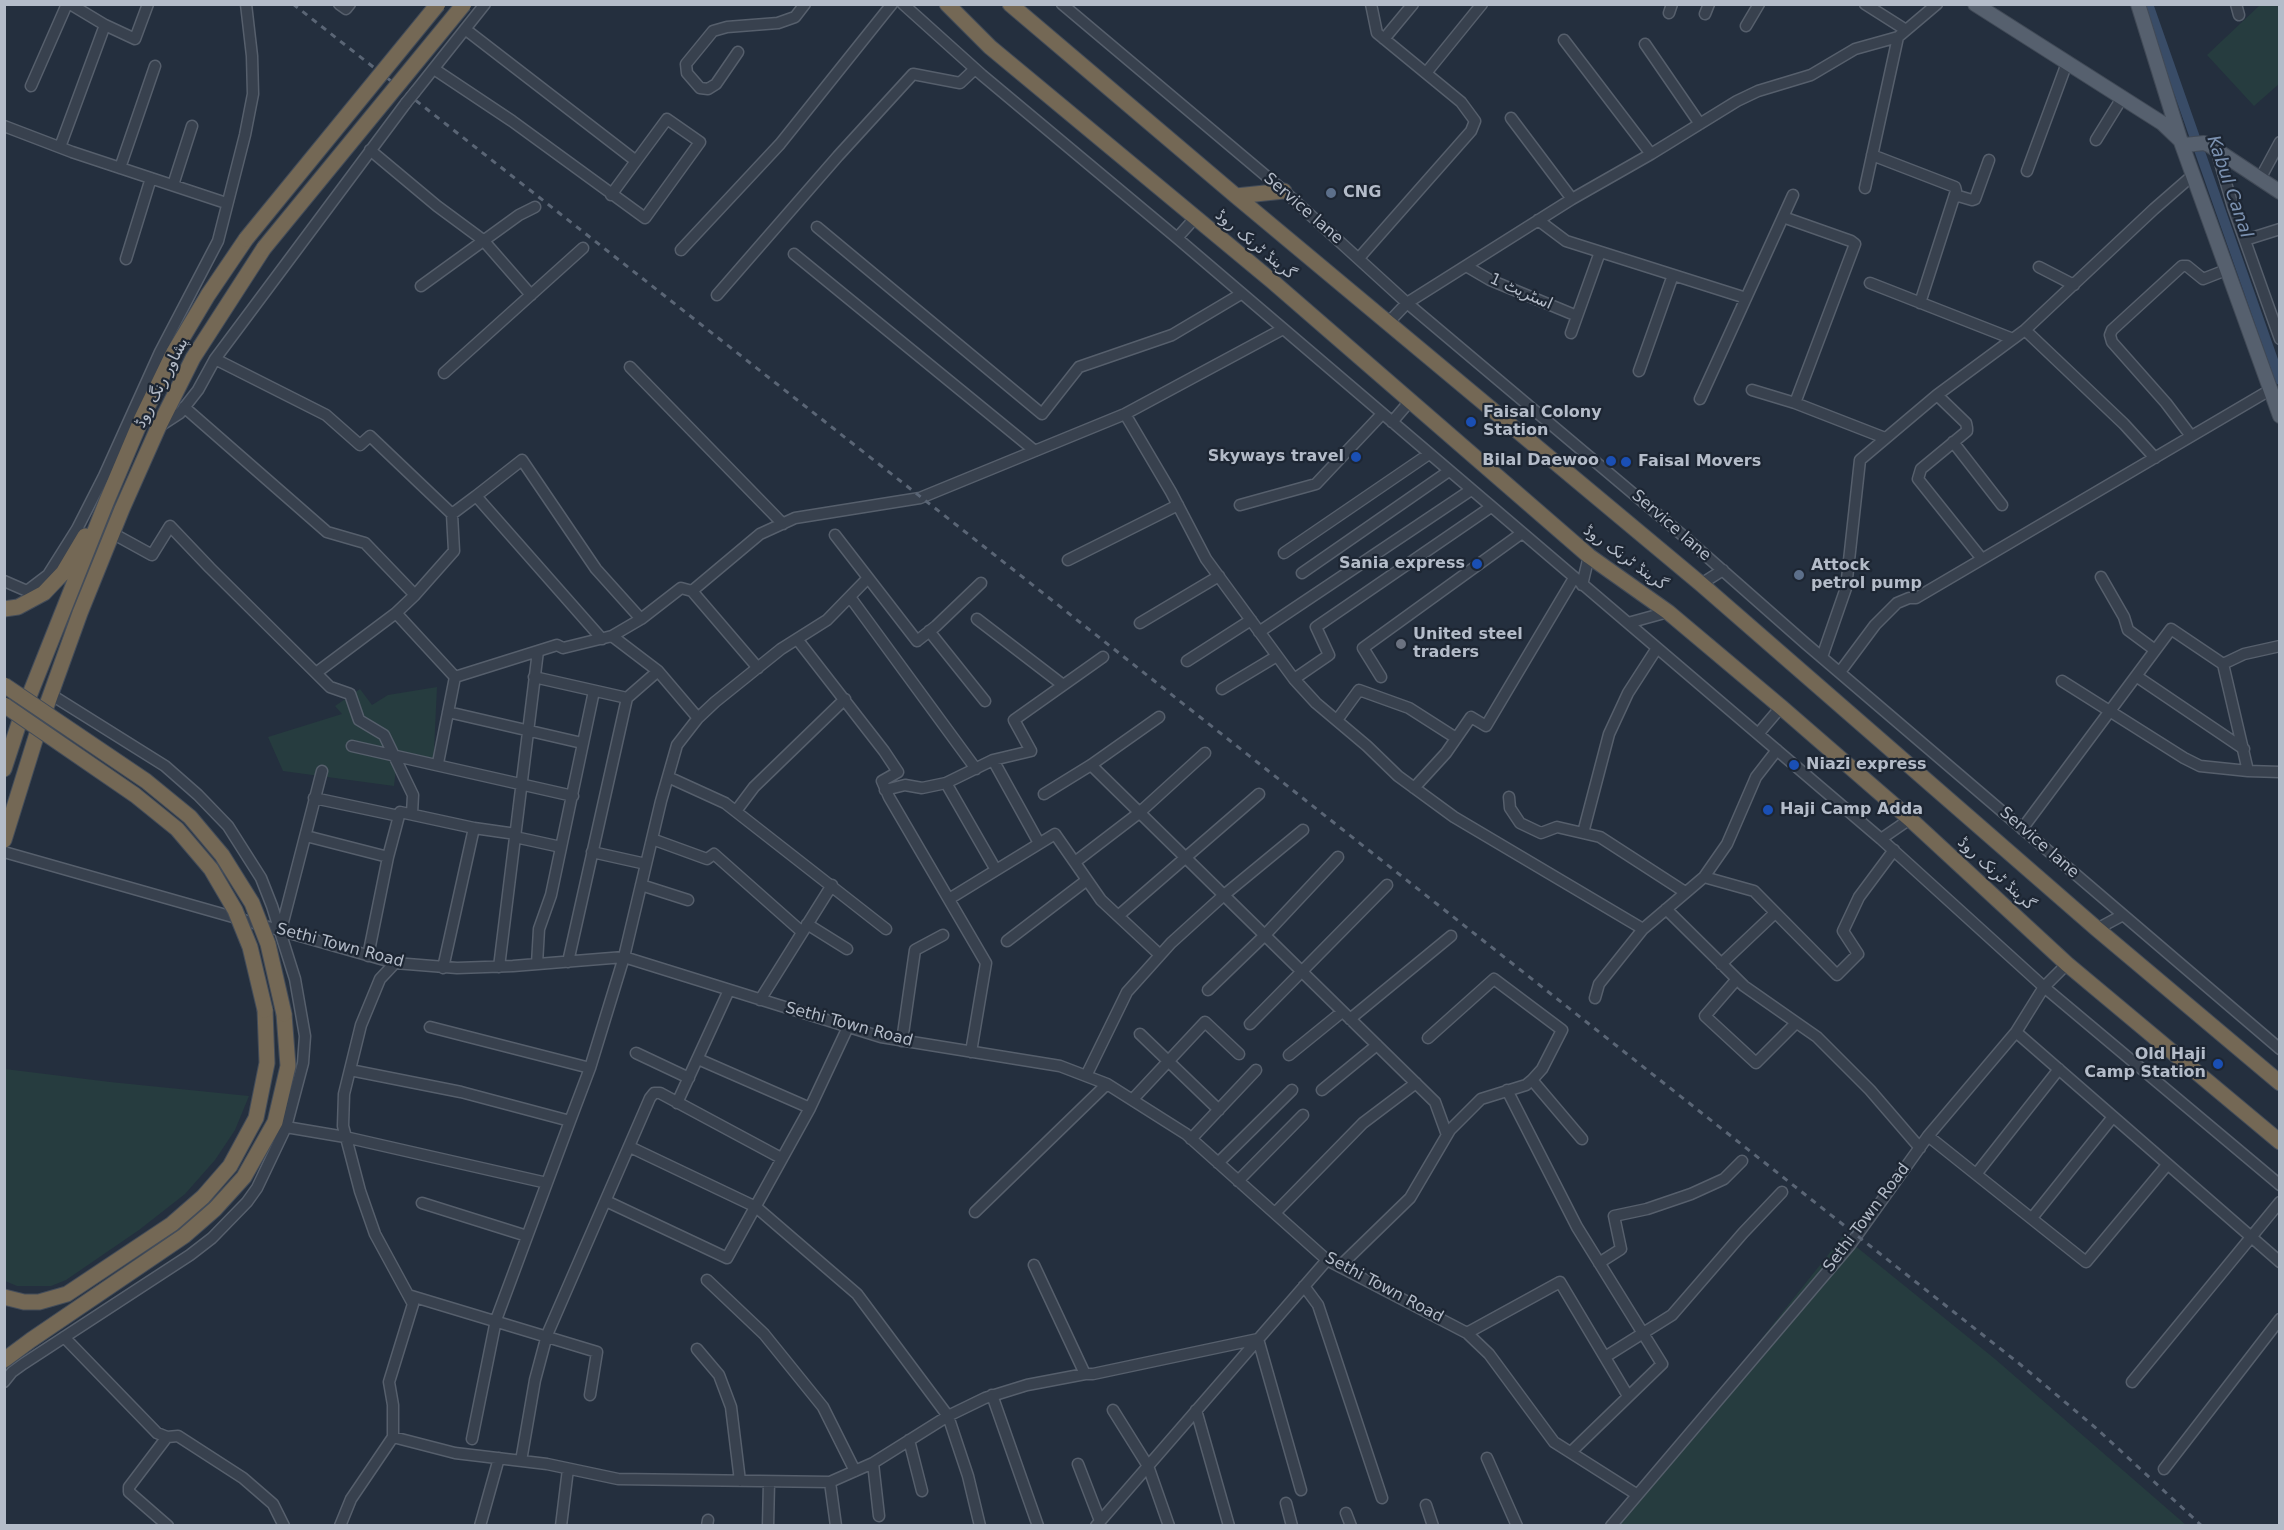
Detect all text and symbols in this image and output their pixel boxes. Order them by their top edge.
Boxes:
water label: Kabul Canal [2201,133,2257,241]
street label: Service lane [1260,169,1346,249]
place label: CNG [1343,183,1381,203]
marker: CNG [1324,186,1338,200]
street label: گرینڈ ٹرنک روڈ [1211,206,1299,284]
street label: اسٹریٹ 1 [1487,270,1555,314]
street label: پشاور رنگ روڈ [131,335,193,431]
place label: Faisal Colony Station [1483,403,1602,441]
marker: Faisal Colony Station [1464,415,1478,429]
place label: Skyways travel [1208,447,1344,467]
marker: Skyways travel [1349,450,1363,464]
place label: Bilal Daewoo [1482,451,1599,471]
place label: Faisal Movers [1638,452,1761,472]
marker: Bilal Daewoo [1604,454,1618,468]
marker: Faisal Movers [1619,455,1633,469]
street label: Service lane [1628,486,1714,566]
street label: گرینڈ ٹرنک روڈ [1579,521,1671,595]
place label: Sania express [1339,554,1465,574]
place label: Attock petrol pump [1811,556,1922,594]
marker: Sania express [1470,557,1484,571]
marker: Attock petrol pump [1792,568,1806,582]
place label: United steel traders [1413,625,1523,663]
marker: United steel traders [1394,637,1408,651]
place label: Niazi express [1806,755,1926,775]
marker: Niazi express [1787,758,1801,772]
place label: Haji Camp Adda [1780,800,1923,820]
marker: Haji Camp Adda [1761,803,1775,817]
street label: Service lane [1996,803,2082,883]
street label: گرینڈ ٹرنک روڈ [1953,833,2039,915]
street label: Sethi Town Road [274,920,406,972]
street label: Sethi Town Road [783,999,915,1051]
place label: Old Haji Camp Station [2084,1045,2206,1083]
marker: Old Haji Camp Station [2211,1057,2225,1071]
street label: Sethi Town Road [1820,1160,1914,1276]
street label: Sethi Town Road [1322,1249,1446,1327]

